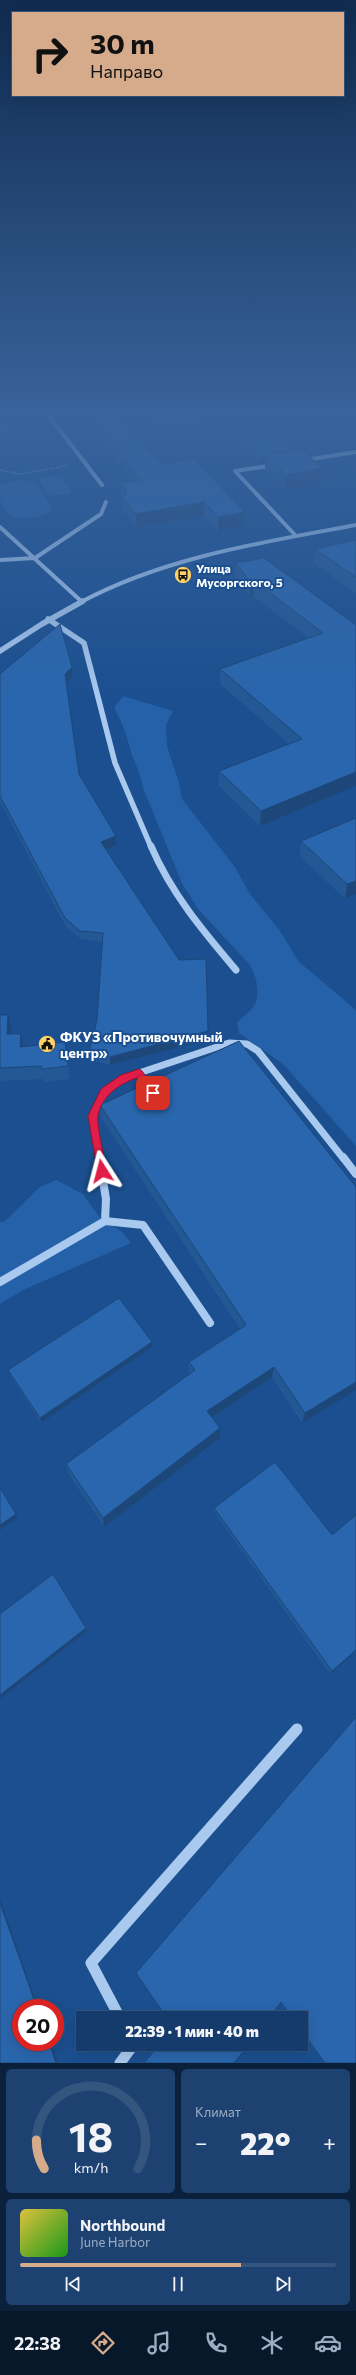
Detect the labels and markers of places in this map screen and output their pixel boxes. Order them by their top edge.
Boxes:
place label: Улица Мусоргского, 5 [196,561,283,589]
bus stop icon: Улица Мусоргского, 5 [173,565,193,585]
place label: ФКУЗ «Противочумный центр» [60,1028,223,1061]
public building icon: ФКУЗ «Противочумный центр» [37,1034,57,1054]
pin [136,1076,170,1110]

